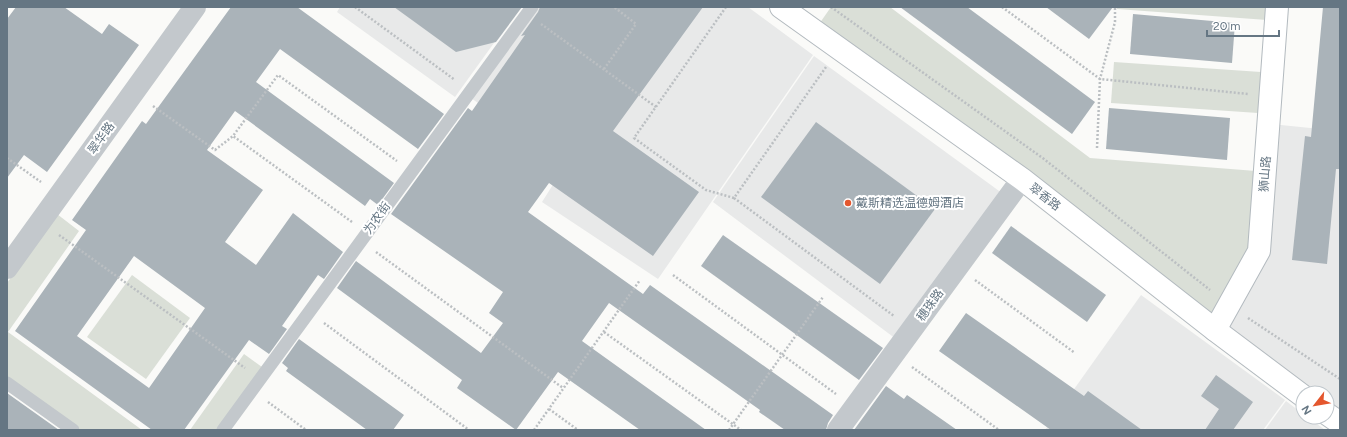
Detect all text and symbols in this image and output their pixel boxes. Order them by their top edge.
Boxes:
scale bar [1207,12,1279,38]
text: 20 m [1213,19,1241,33]
street label: 翠华路 [85,119,117,157]
street label: 狮山路 [1257,156,1273,192]
street label: 翠香路 [1027,180,1063,214]
place label: 戴斯精选温德姆酒店 [856,196,964,210]
marker: 戴斯精选温德姆酒店 [843,198,853,208]
street label: 为农街 [361,199,393,237]
street label: 穗珠路 [914,286,946,324]
north arrow [1295,385,1335,425]
text: N [1299,403,1315,417]

